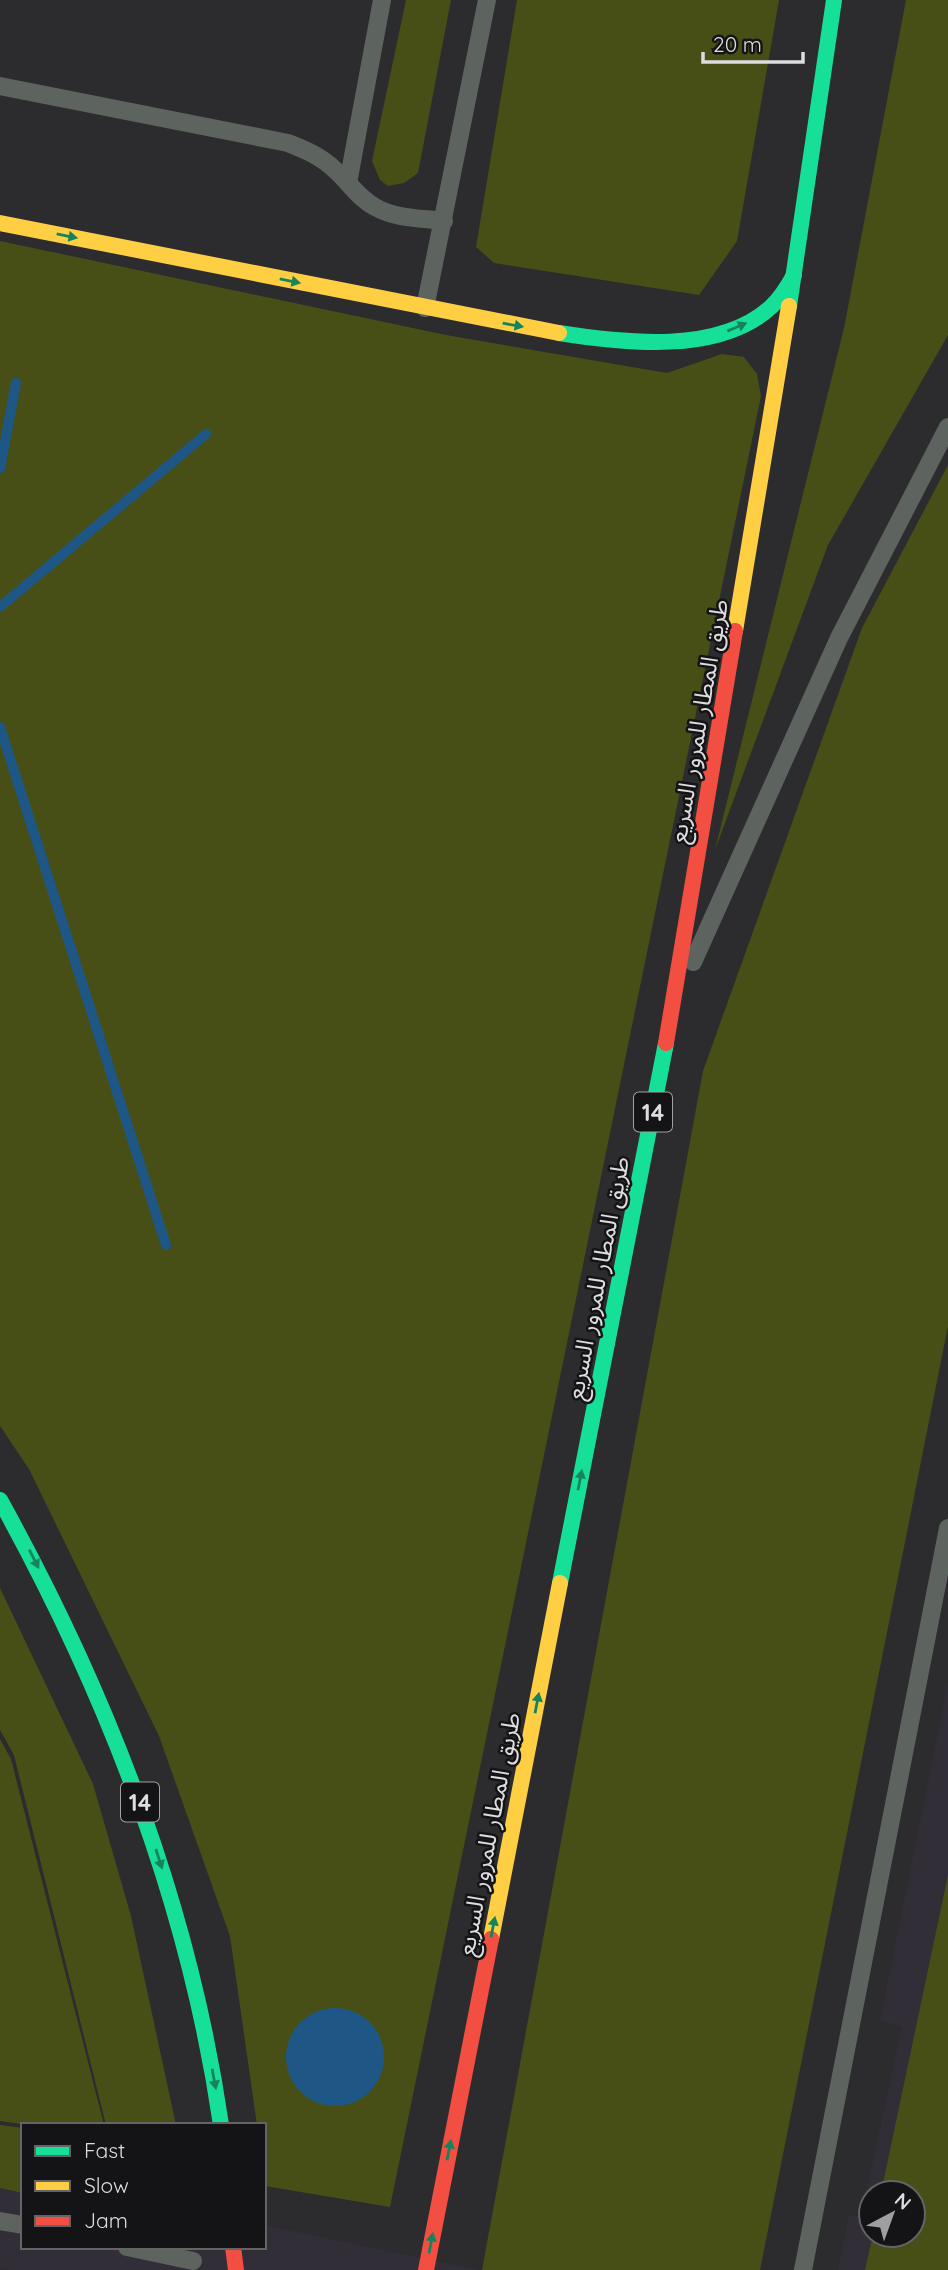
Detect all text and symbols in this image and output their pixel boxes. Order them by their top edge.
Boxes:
scale bar [703,21,803,65]
text: 20 m [713,31,762,57]
one-way arrow [56,231,78,242]
one-way arrow [279,276,301,287]
one-way arrow [502,320,524,331]
one-way arrow [727,321,747,333]
street label: طريق المطار للمرور السريع [662,597,737,846]
road number: 14 [634,1092,672,1132]
street label: طريق المطار للمرور السريع [559,1154,638,1403]
one-way arrow [575,1469,586,1491]
one-way arrow [28,1549,39,1569]
one-way arrow [531,1692,542,1714]
street label: طريق المطار للمرور السريع [450,1710,529,1959]
road number: 14 [121,1783,159,1822]
one-way arrow [154,1849,165,1870]
one-way arrow [488,1916,499,1938]
one-way arrow [209,2068,220,2090]
legend [21,2123,266,2249]
text: Fast [84,2137,125,2163]
one-way arrow [444,2139,455,2161]
text: Slow [84,2172,129,2198]
north arrow [857,2179,927,2249]
text: N [890,2188,916,2215]
text: Jam [84,2207,128,2233]
one-way arrow [426,2232,437,2254]

